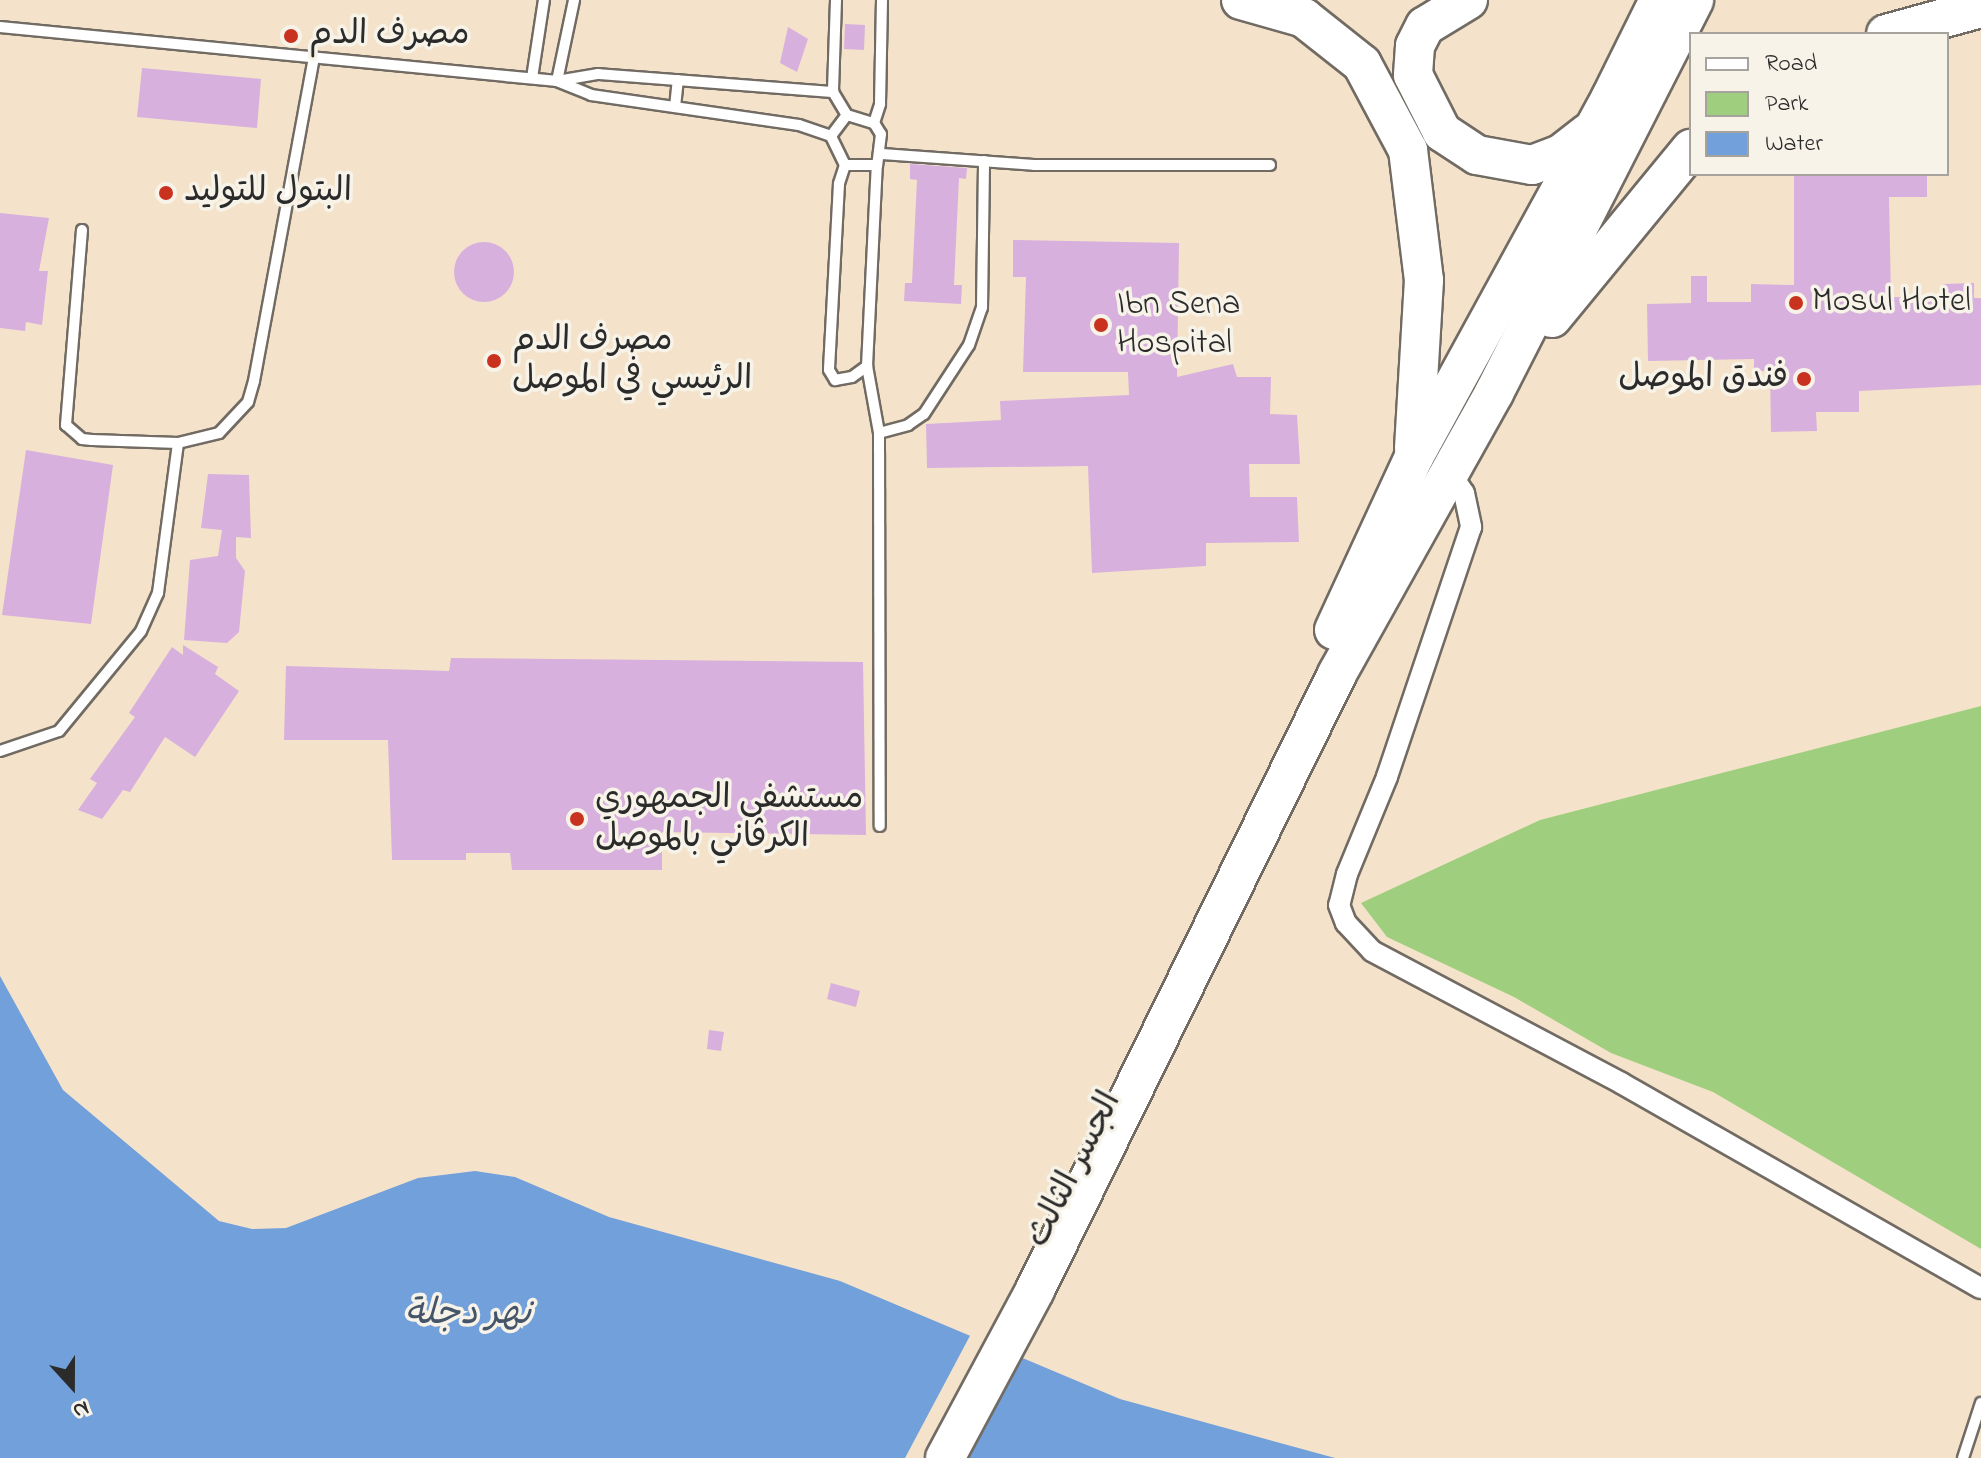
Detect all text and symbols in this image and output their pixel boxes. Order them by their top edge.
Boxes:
place label: مصرف الدم [309,16,470,56]
marker: مصرف الدم [280,25,302,47]
legend [1689,32,1949,176]
text: Road [1765,47,1817,82]
text: Park [1765,87,1808,122]
text: Water [1765,127,1823,162]
place label: البتول للتوليد [184,173,352,213]
marker: البتول للتوليد [155,182,177,204]
place label: Mosul Hotel [1812,283,1971,323]
place label: Ibn Sena Hospital [1117,285,1240,364]
marker: Mosul Hotel [1787,294,1805,312]
marker: Ibn Sena Hospital [1092,316,1110,334]
place label: مصرف الدم الرئيسي في الموصل [512,321,752,400]
marker: مصرف الدم الرئيسي في الموصل [483,350,505,372]
place label: فندق الموصل [1618,359,1788,399]
marker: فندق الموصل [1795,370,1813,388]
place label: مستشفى الجمهوري الكرڤاني بالموصل [595,779,863,858]
marker: مستشفى الجمهوري الكرڤاني بالموصل [566,808,588,830]
street label: الجسر الثالث [1018,1085,1132,1255]
water label: نهر دجلة [405,1293,531,1337]
north arrow [32,1346,112,1426]
text: N [68,1391,93,1426]

